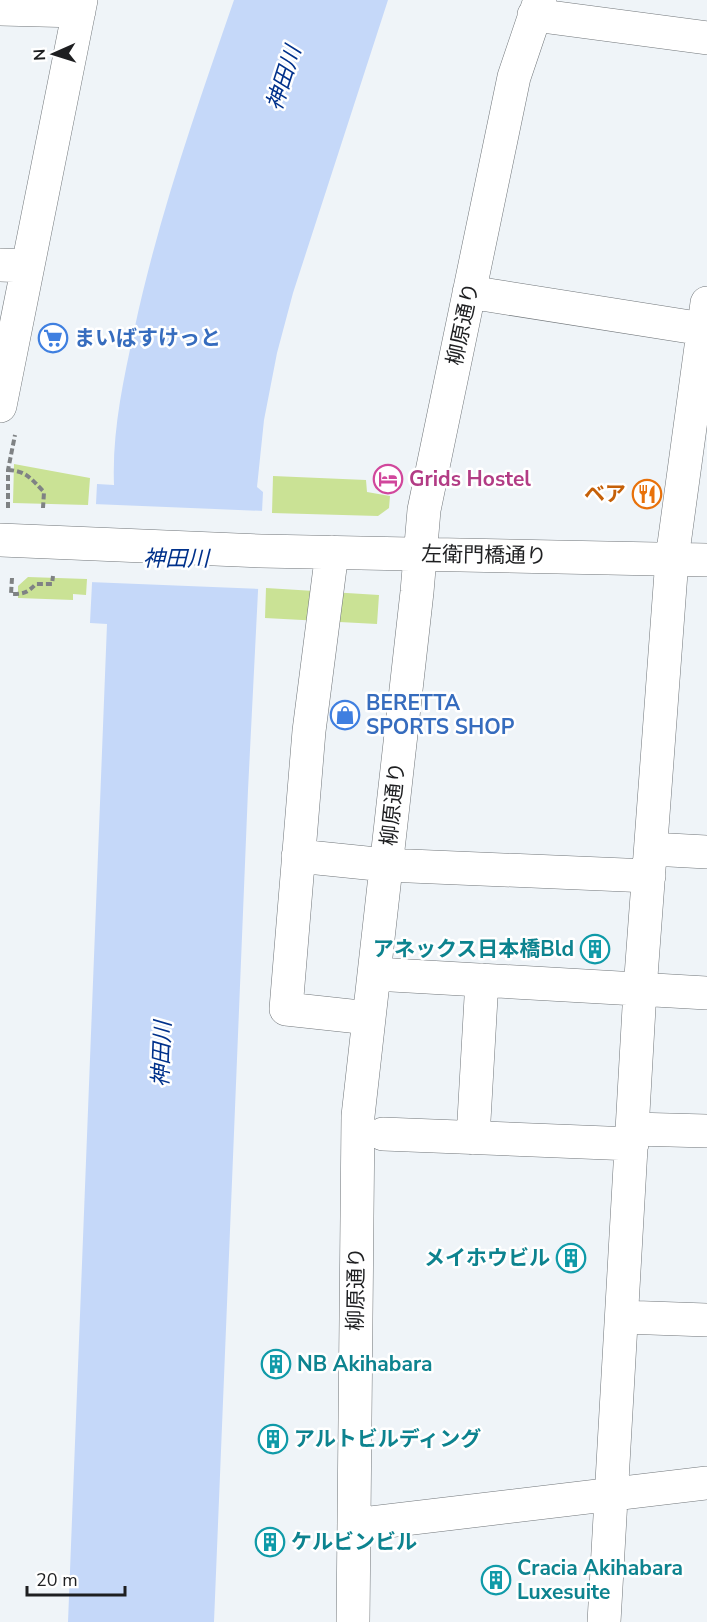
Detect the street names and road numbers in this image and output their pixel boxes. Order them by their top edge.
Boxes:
street label: 柳原通り [441,280,485,368]
street label: 左衛門橋通り [421,540,547,570]
street label: 柳原通り [375,761,411,847]
street label: 柳原通り [341,1247,371,1331]

